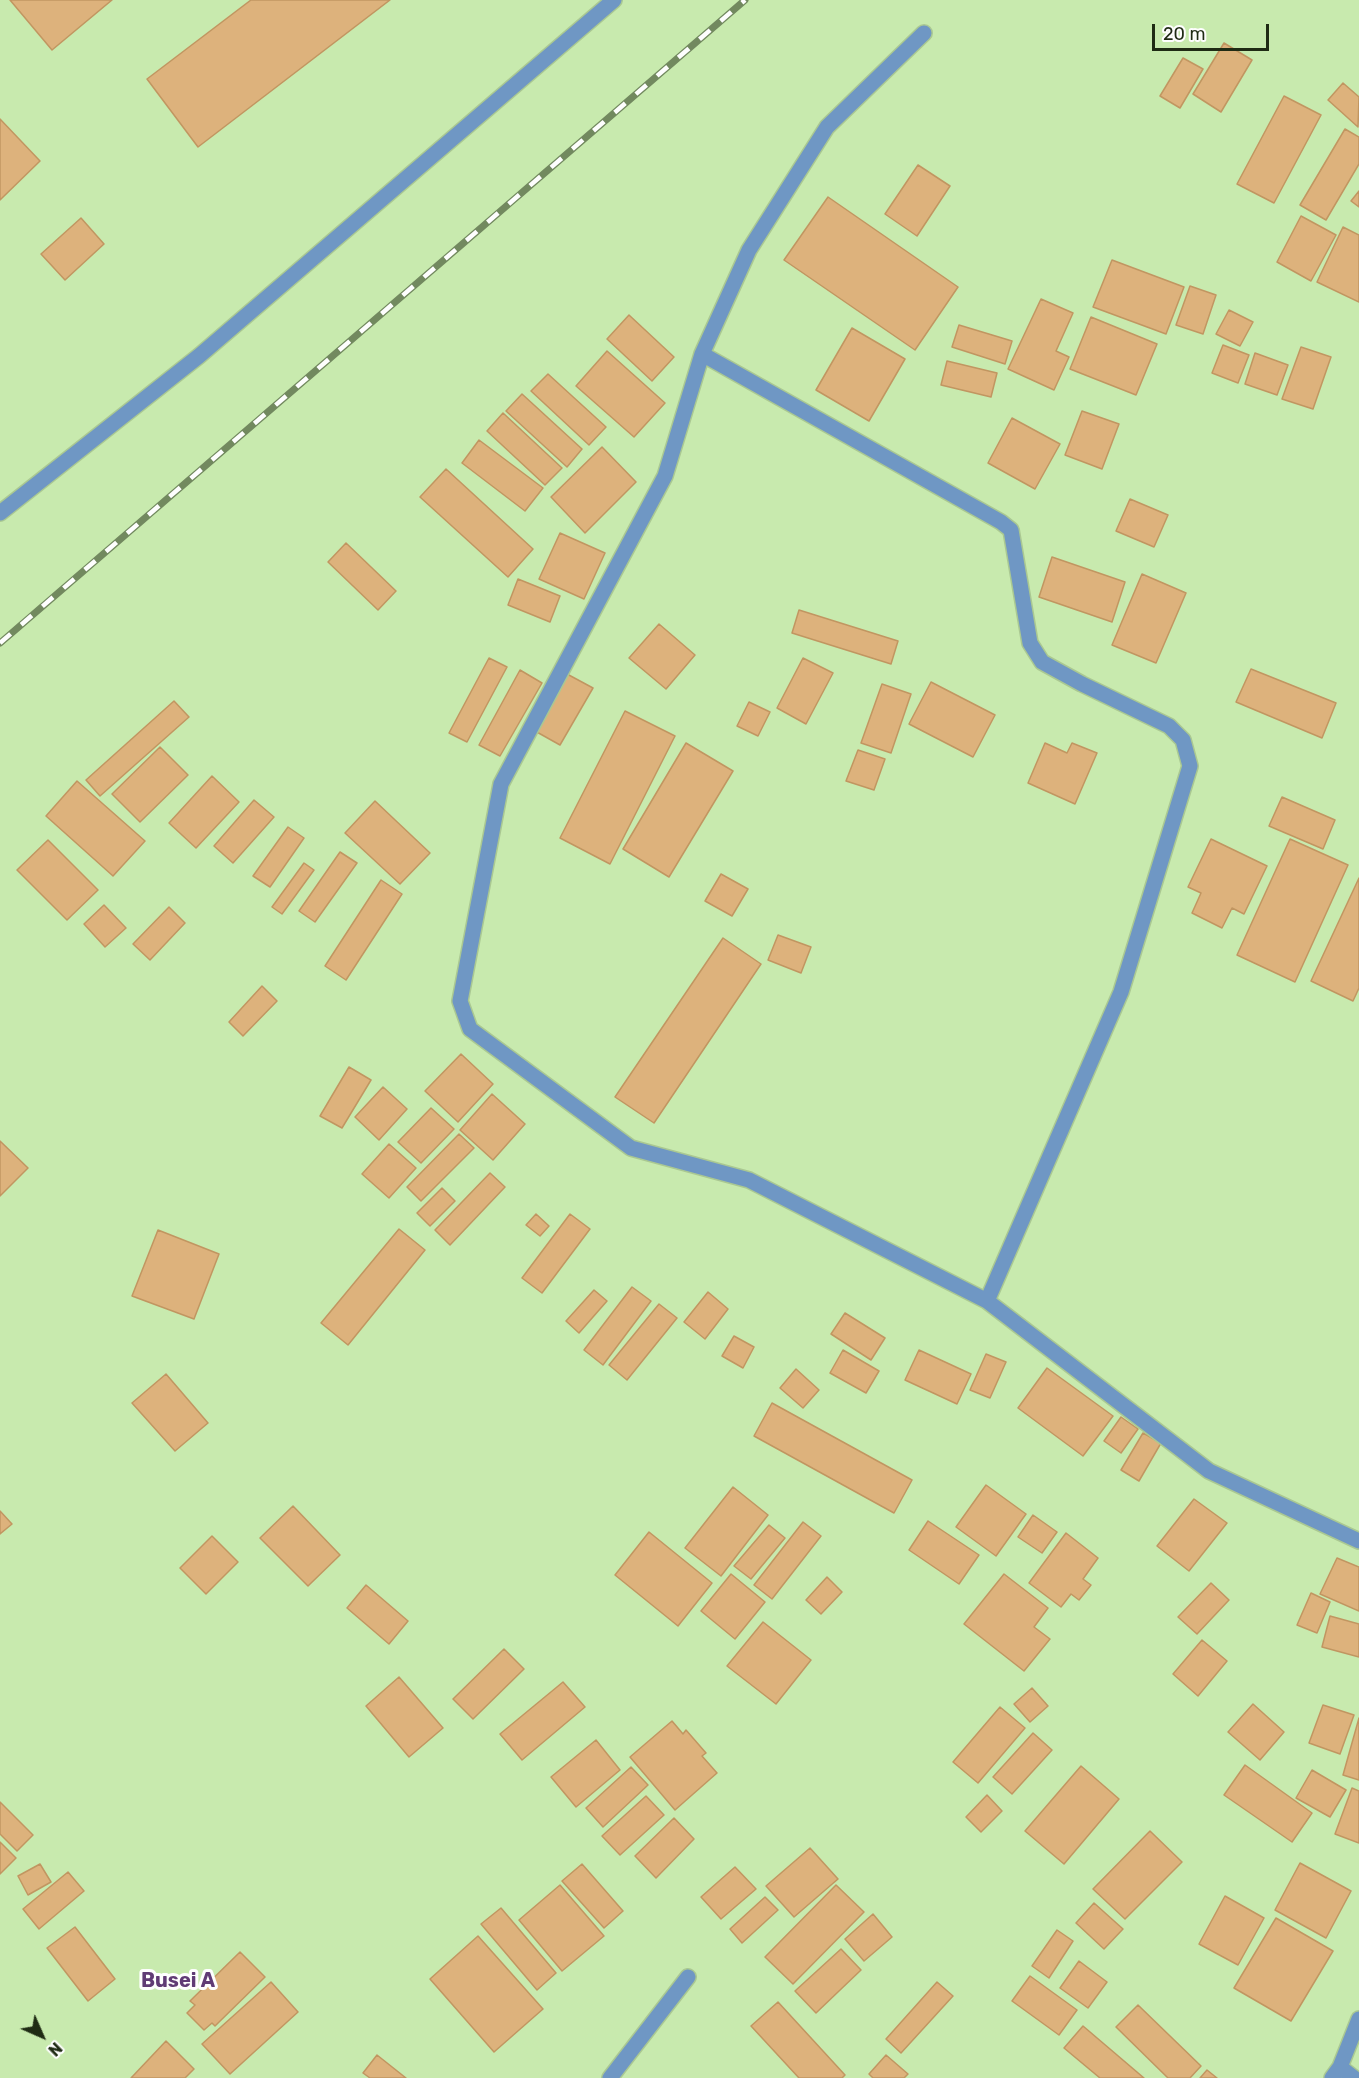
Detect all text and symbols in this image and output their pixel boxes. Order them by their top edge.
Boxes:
scale bar [1155,12,1272,50]
text: 20 m [1163,23,1205,45]
district label: Busei A [141,1969,215,1993]
north arrow [12,2006,72,2066]
text: N [44,2038,66,2060]

